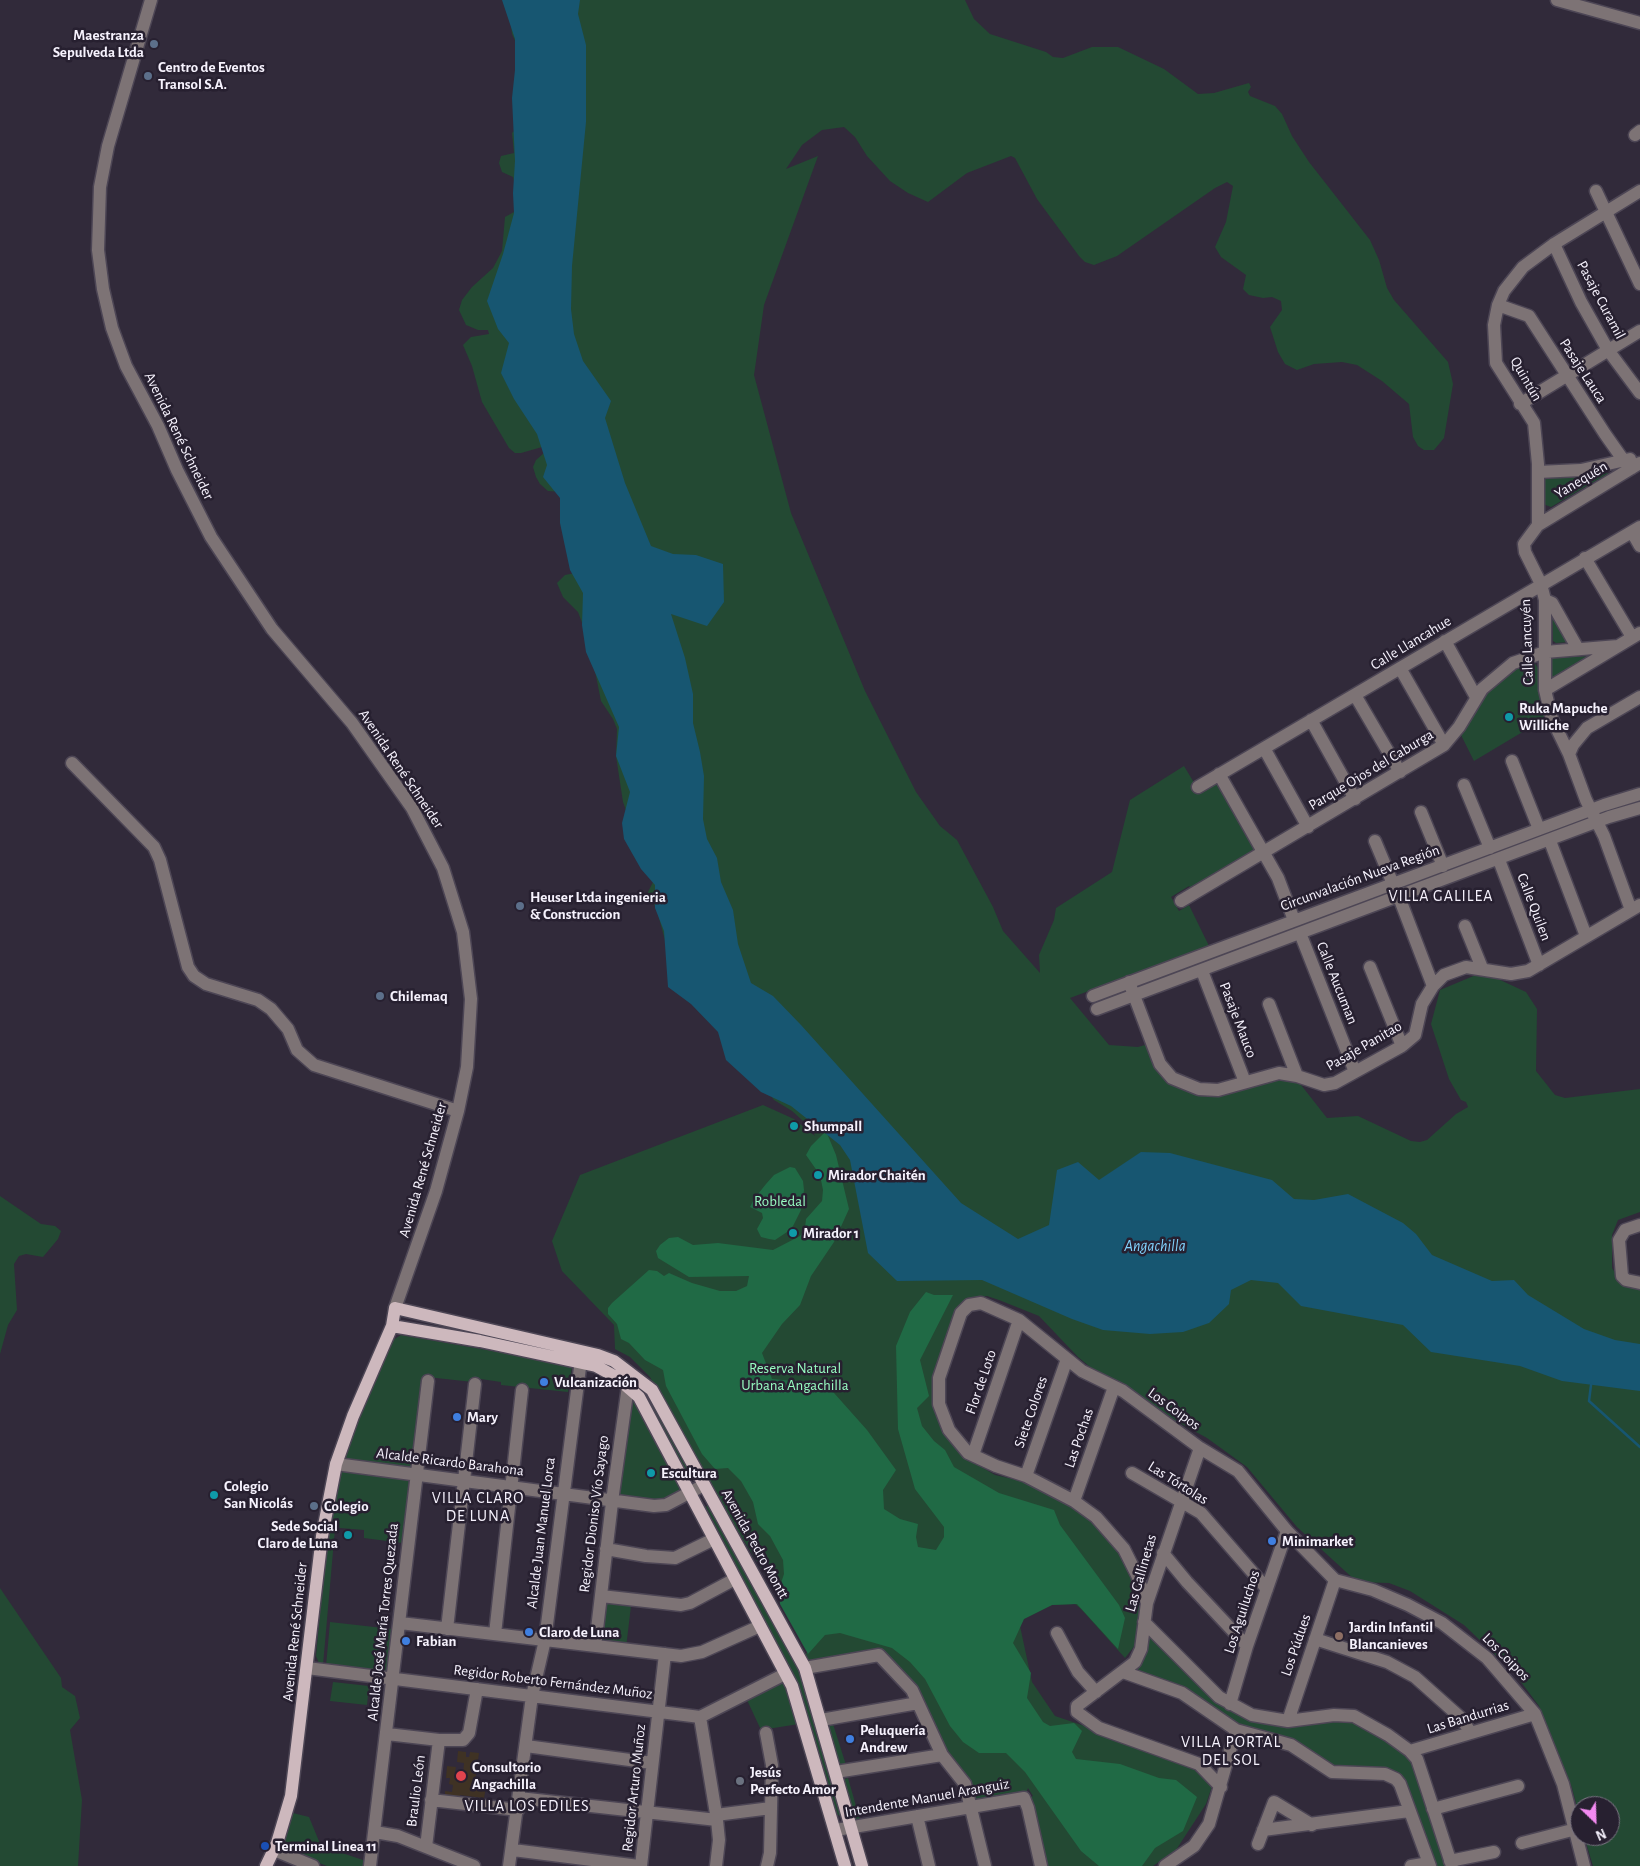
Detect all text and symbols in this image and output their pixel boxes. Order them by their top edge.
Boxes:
place label: Maestranza Sepulveda Ltda [53,26,144,61]
marker: Maestranza Sepulveda Ltda [148,38,160,50]
place label: Centro de Eventos Transol S.A. [158,58,265,93]
marker: Centro de Eventos Transol S.A. [142,70,154,82]
street label: Pasaje Curamil [1573,258,1629,342]
street label: Pasaje Lauca [1555,335,1611,407]
street label: Quintún [1506,353,1546,405]
street label: Avenida René Schneider [140,369,218,503]
street label: Yanequén [1551,457,1611,503]
street label: Calle Lancuyén [1516,599,1538,685]
street label: Calle Llancahue [1367,612,1455,674]
place label: Ruka Mapuche Williche [1519,699,1608,734]
street label: Avenida René Schneider [354,706,448,832]
marker: Ruka Mapuche Williche [1503,711,1515,723]
street label: Parque Ojos del Caburga [1305,726,1437,814]
street label: Circunvalación Nueva Región [1278,841,1442,915]
street label: Calle Quilen [1513,871,1555,943]
district label: VILLA GALILEA [1387,886,1495,906]
place label: Heuser Ltda ingenieria & Construccion [530,888,666,923]
marker: Heuser Ltda ingenieria & Construccion [514,900,526,912]
street label: Calle Aucuman [1312,939,1362,1027]
street label: Pasaje Mauco [1215,980,1261,1060]
place label: Chilemaq [390,987,448,1005]
marker: Chilemaq [374,990,386,1002]
street label: Pasaje Panitao [1323,1017,1405,1075]
street label: Avenida René Schneider [395,1100,451,1240]
place label: Shumpall [804,1117,862,1135]
marker: Shumpall [788,1120,800,1132]
place label: Mirador Chaitén [828,1166,926,1184]
marker: Mirador Chaitén [812,1169,824,1181]
park label: Robledal [754,1192,806,1210]
place label: Mirador 1 [803,1224,859,1242]
marker: Mirador 1 [787,1227,799,1239]
water label: Angachilla [1124,1236,1186,1256]
street label: Flor de Loto [962,1347,1000,1417]
park label: Reserva Natural Urbana Angachilla [741,1359,849,1394]
place label: Vulcanización [554,1373,637,1391]
street label: Siete Colores [1010,1374,1052,1450]
marker: Vulcanización [538,1376,550,1388]
street label: Los Coipos [1144,1384,1204,1434]
street label: Las Pochas [1060,1406,1098,1470]
place label: Mary [467,1408,498,1426]
marker: Mary [451,1411,463,1423]
street label: Regidor Dioniso Vío Sayago [575,1434,613,1594]
street label: Alcalde Ricardo Barahona [375,1444,525,1480]
street label: Alcalde Juan Manuel Lorca [523,1456,559,1610]
street label: Las Tórtolas [1145,1457,1211,1509]
place label: Escultura [661,1464,717,1482]
marker: Escultura [645,1467,657,1479]
place label: Colegio San Nicolás [224,1477,293,1512]
street label: Avenida Pedro Montt [717,1486,793,1602]
district label: VILLA CLARO DE LUNA [430,1488,526,1526]
marker: Colegio San Nicolás [208,1489,220,1501]
place label: Colegio [324,1497,369,1515]
marker: Colegio [308,1500,320,1512]
place label: Sede Social Claro de Luna [258,1517,338,1552]
street label: Alcalde José María Torres Quezada [364,1522,402,1722]
marker: Sede Social Claro de Luna [342,1529,354,1541]
street label: Las Gallinetas [1121,1532,1161,1614]
place label: Minimarket [1282,1532,1353,1550]
marker: Minimarket [1266,1535,1278,1547]
street label: Avenida René Schneider [279,1562,311,1702]
street label: Los Aguiluchos [1220,1568,1264,1656]
street label: Los Púdues [1277,1612,1315,1678]
place label: Jardin Infantil Blancanieves [1349,1618,1433,1653]
place label: Claro de Luna [539,1623,619,1641]
marker: Claro de Luna [523,1626,535,1638]
street label: Los Coipos [1478,1629,1534,1685]
marker: Jardin Infantil Blancanieves [1333,1630,1345,1642]
place label: Fabian [416,1632,456,1650]
marker: Fabian [400,1635,412,1647]
street label: Regidor Roberto Fernández Muñoz [453,1661,653,1703]
street label: Las Bandurrias [1425,1696,1511,1738]
place label: Peluquería Andrew [860,1721,926,1756]
street label: Regidor Arturo Muñoz [618,1723,650,1853]
district label: VILLA PORTAL DEL SOL [1179,1732,1283,1770]
marker: Peluquería Andrew [844,1733,856,1745]
street label: Braulio León [403,1754,429,1828]
place label: Consultorio Angachilla [472,1758,541,1793]
place label: Jesús Perfecto Amor [750,1763,836,1798]
marker: Consultorio Angachilla [454,1769,468,1783]
marker: Jesús Perfecto Amor [734,1775,746,1787]
street label: Intendente Manuel Aranguiz [843,1775,1011,1821]
district label: VILLA LOS EDILES [462,1796,592,1816]
north arrow [1570,1796,1620,1846]
text: N [1593,1825,1608,1842]
place label: Terminal Linea 11 [275,1837,377,1855]
marker: Terminal Linea 11 [259,1840,271,1852]

